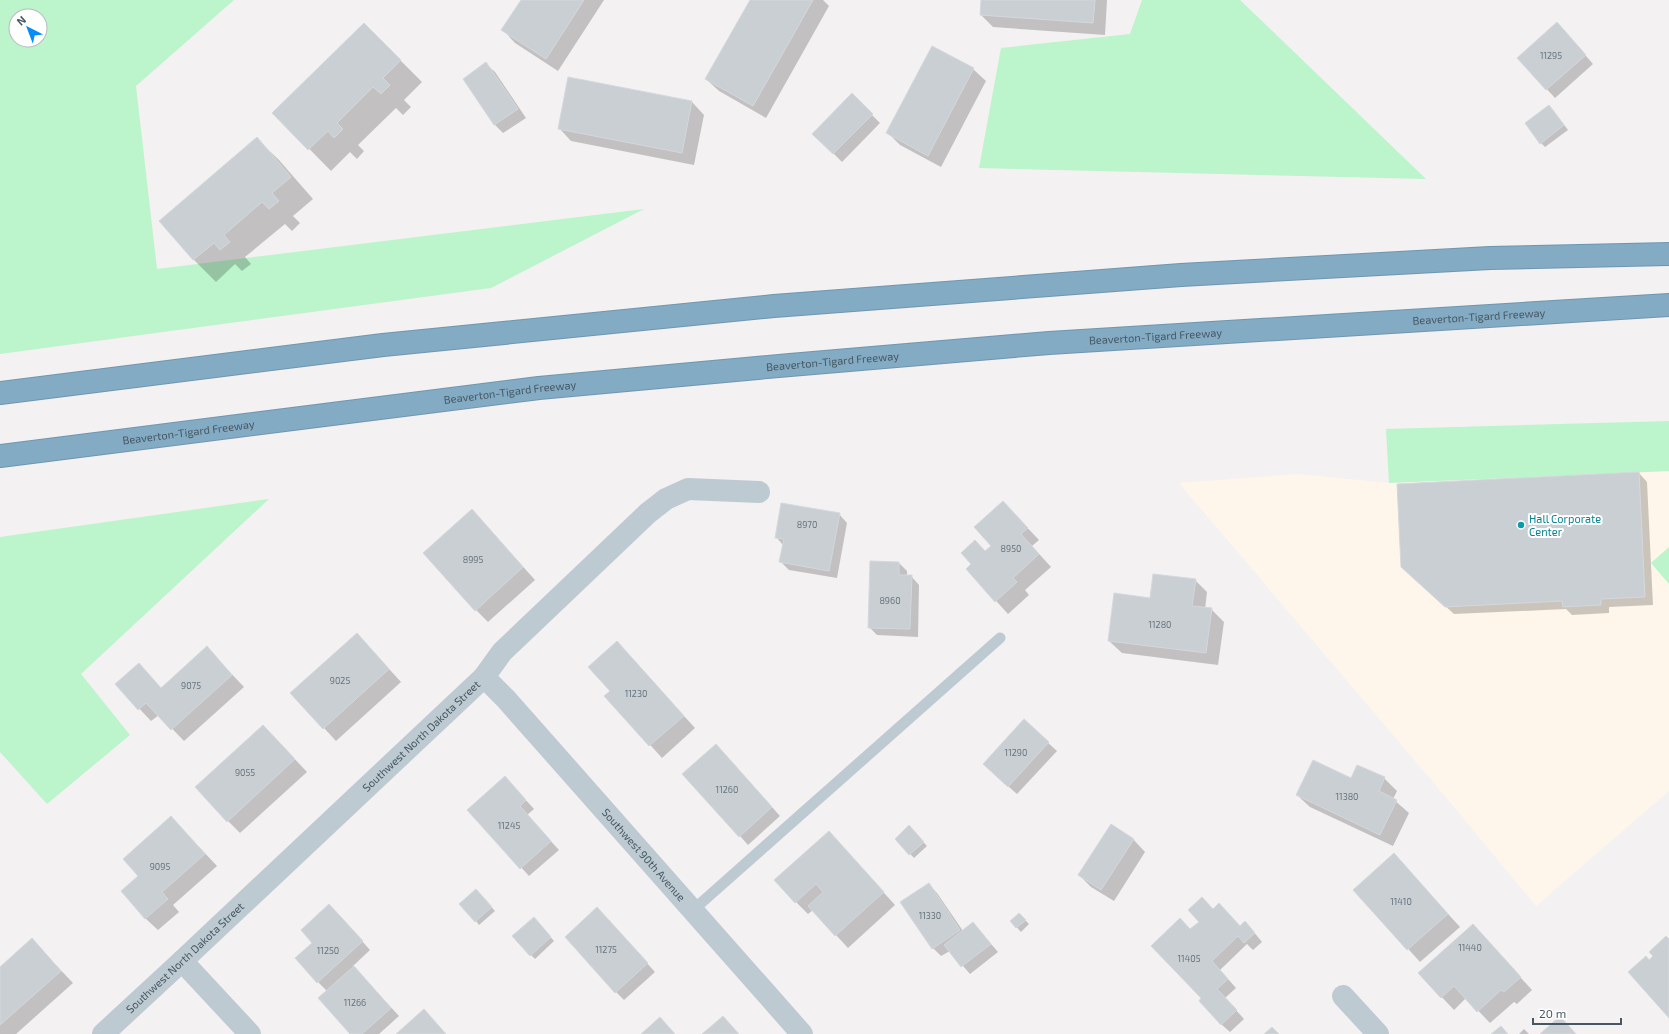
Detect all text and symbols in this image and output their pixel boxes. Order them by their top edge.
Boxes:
north arrow [8,8,48,48]
text: N [14,13,28,28]
house number: 11295 [1540,50,1562,61]
street label: Beaverton-Tigard Freeway [1412,306,1546,327]
street label: Beaverton-Tigard Freeway [1089,325,1223,347]
street label: Beaverton-Tigard Freeway [766,349,900,373]
street label: Beaverton-Tigard Freeway [443,378,577,406]
street label: Beaverton-Tigard Freeway [122,417,256,447]
place label: Hall Corporate Center [1529,512,1601,538]
house number: 8970 [797,519,817,530]
marker: Hall Corporate Center [1516,520,1526,530]
house number: 8950 [1001,543,1021,554]
house number: 8995 [463,554,483,565]
house number: 8960 [879,595,901,606]
house number: 11280 [1148,619,1172,630]
house number: 9025 [330,675,350,686]
street label: Southwest North Dakota Street [359,677,482,794]
house number: 9075 [181,680,201,691]
house number: 11230 [625,688,647,699]
house number: 11290 [1005,747,1027,758]
house number: 9055 [235,767,255,778]
house number: 11260 [716,784,738,795]
house number: 11380 [1335,791,1359,802]
street label: Southwest 90th Avenue [600,805,688,903]
house number: 11245 [498,820,520,831]
house number: 9095 [150,861,170,872]
house number: 11410 [1390,896,1412,907]
street label: Southwest North Dakota Street [123,899,246,1015]
house number: 11330 [919,910,941,921]
house number: 11440 [1458,942,1482,953]
house number: 11275 [595,944,617,955]
house number: 11250 [317,945,339,956]
house number: 11405 [1178,953,1201,964]
house number: 11266 [344,997,366,1008]
scale bar [1533,1000,1621,1026]
text: 20 m [1539,1006,1566,1020]

